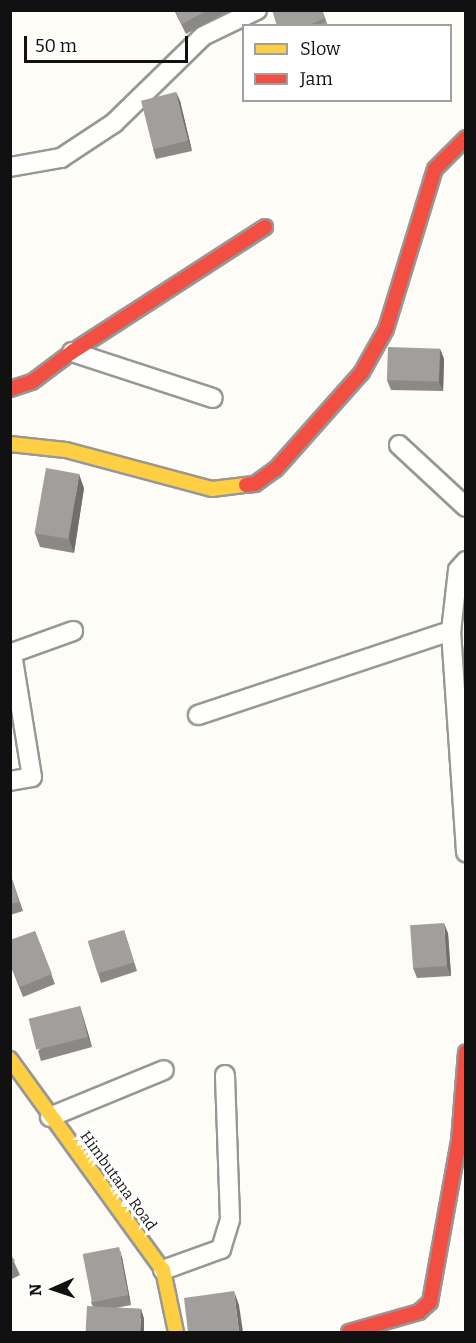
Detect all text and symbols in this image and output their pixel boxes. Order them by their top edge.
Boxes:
scale bar [27,24,190,62]
legend [242,24,452,102]
text: 50 m [35,35,77,57]
text: Slow [300,38,340,60]
text: Jam [300,68,333,90]
street label: Himbutana Road [76,1128,160,1234]
north arrow [24,1259,84,1319]
text: N [26,1283,45,1297]

